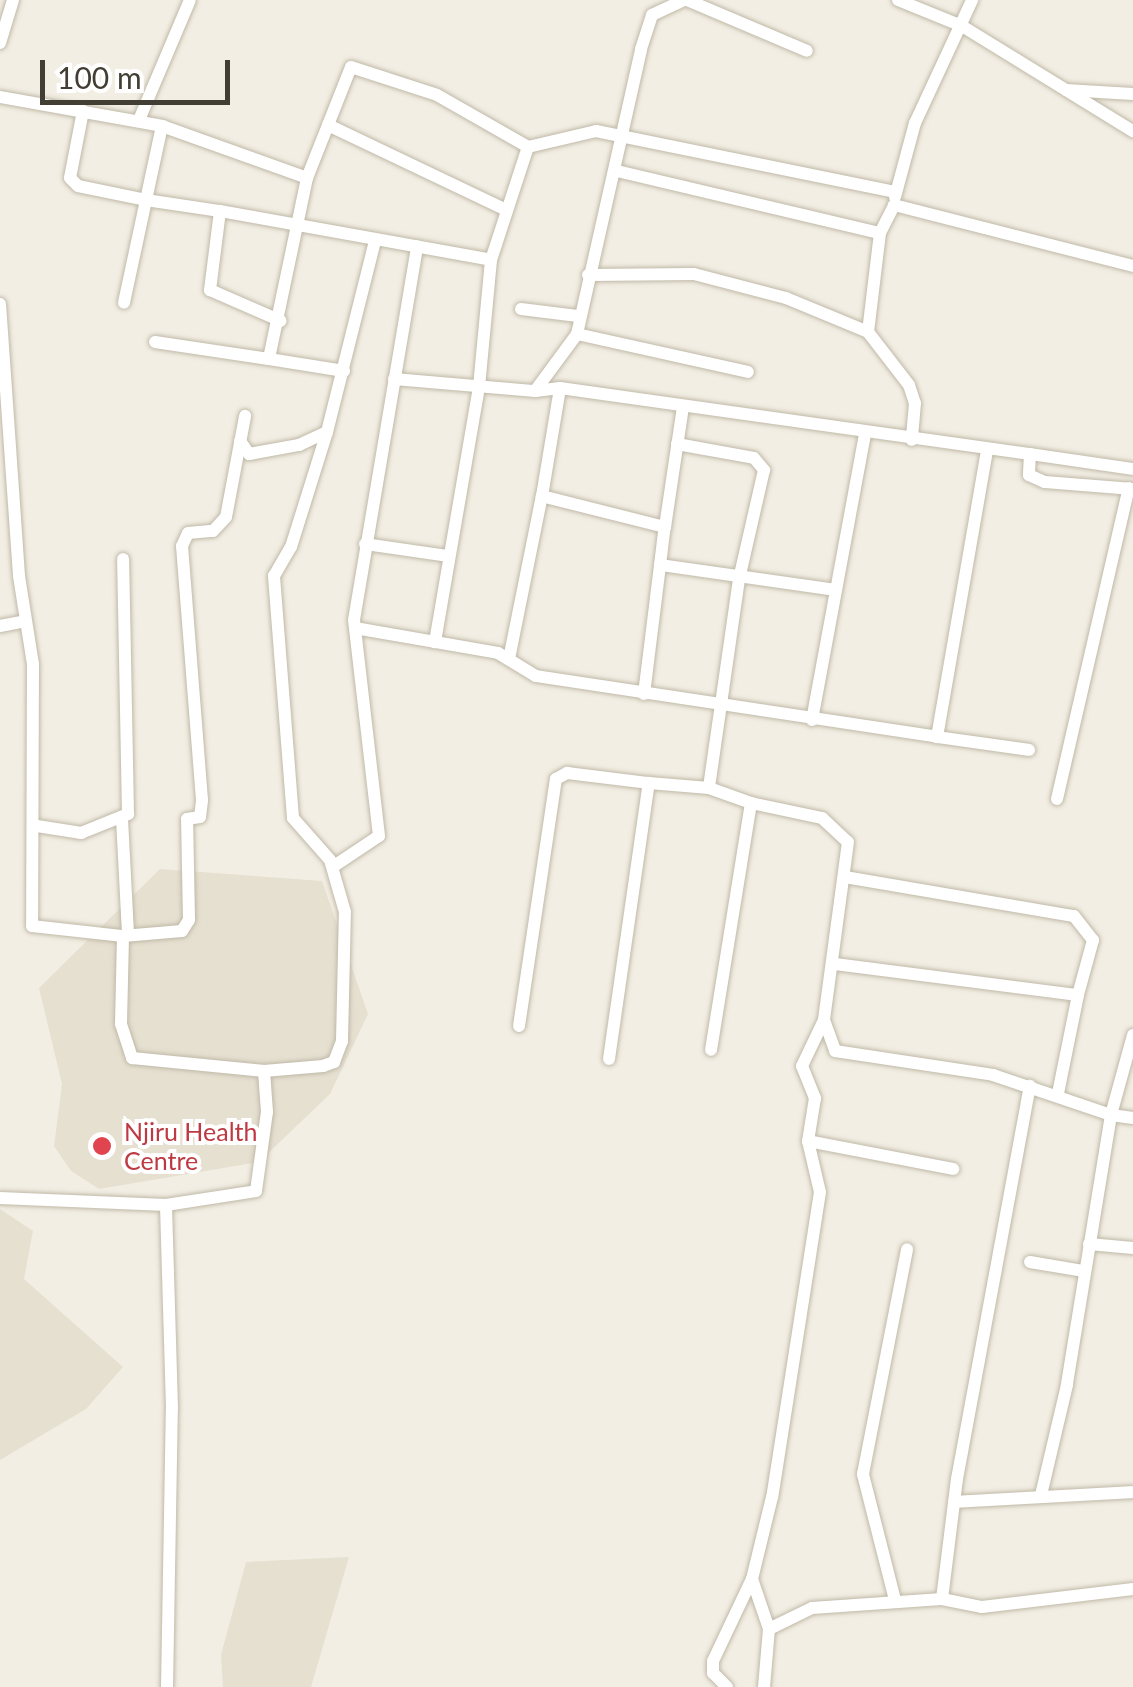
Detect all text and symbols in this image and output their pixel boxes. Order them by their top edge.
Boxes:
scale bar [45,40,235,102]
text: 100 m [57,59,142,95]
place label: Njiru Health Centre [124,1117,257,1176]
marker: Njiru Health Centre [89,1133,115,1159]

